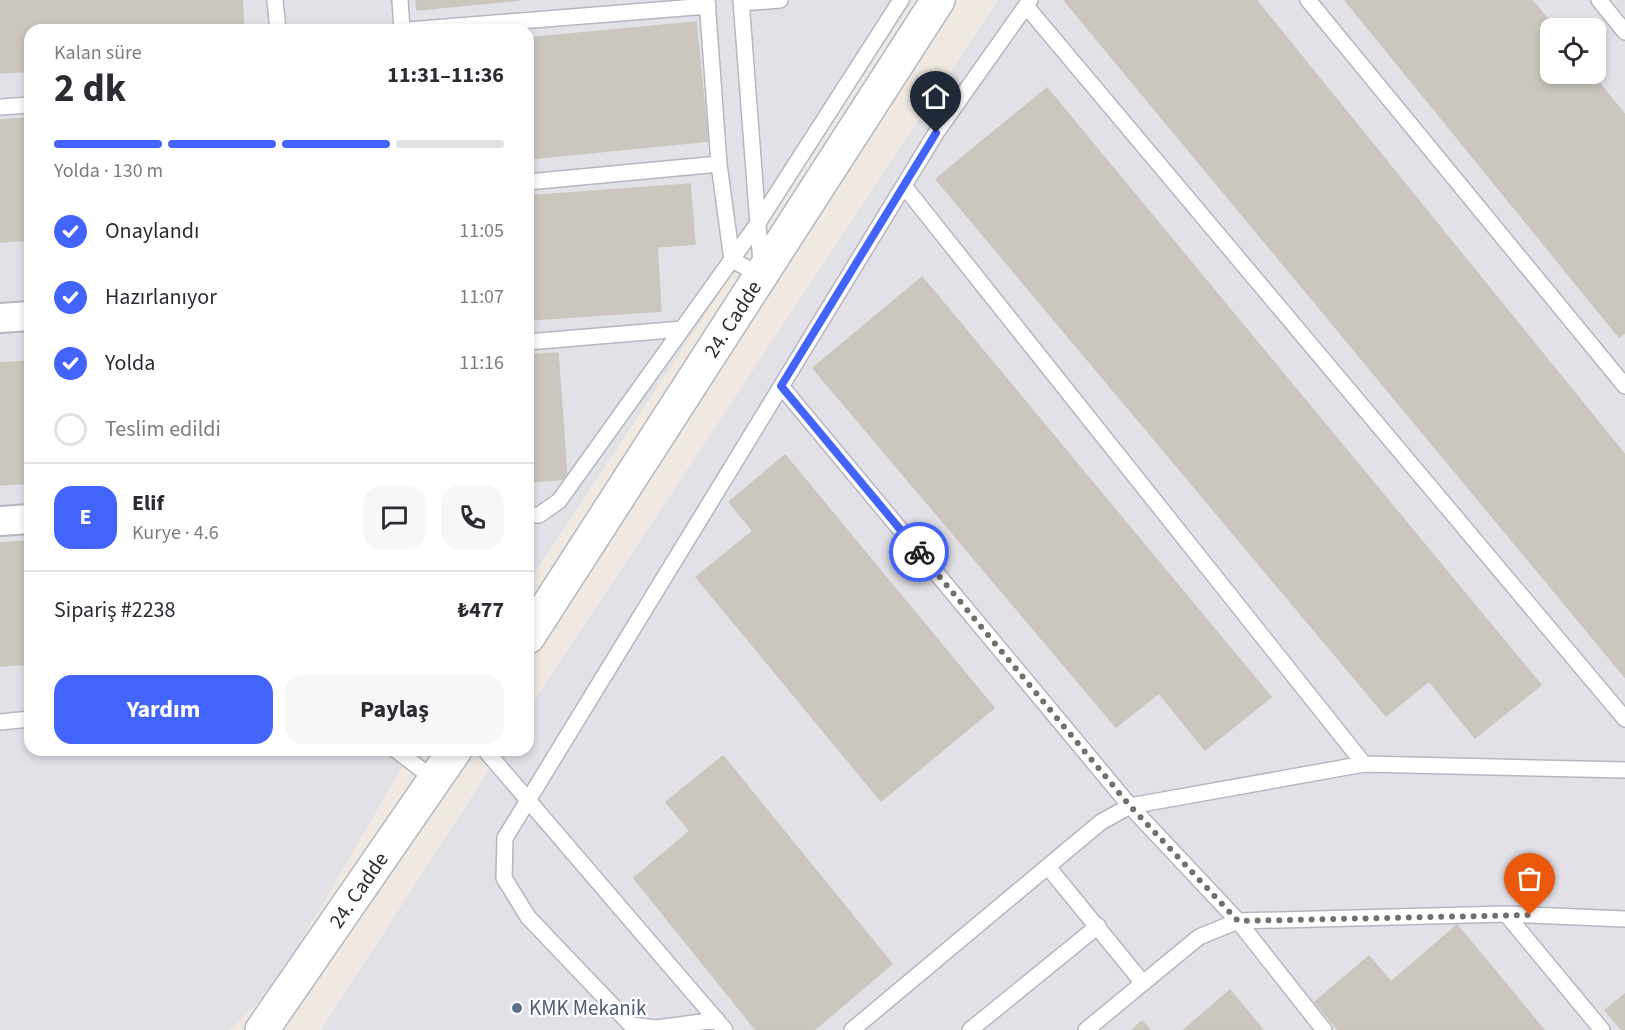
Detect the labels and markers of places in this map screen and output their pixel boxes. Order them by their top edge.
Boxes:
pin [910,71,961,133]
pin [1504,853,1555,915]
place label: KMK Mekanik [529,993,647,1023]
marker: KMK Mekanik [510,1001,524,1015]

